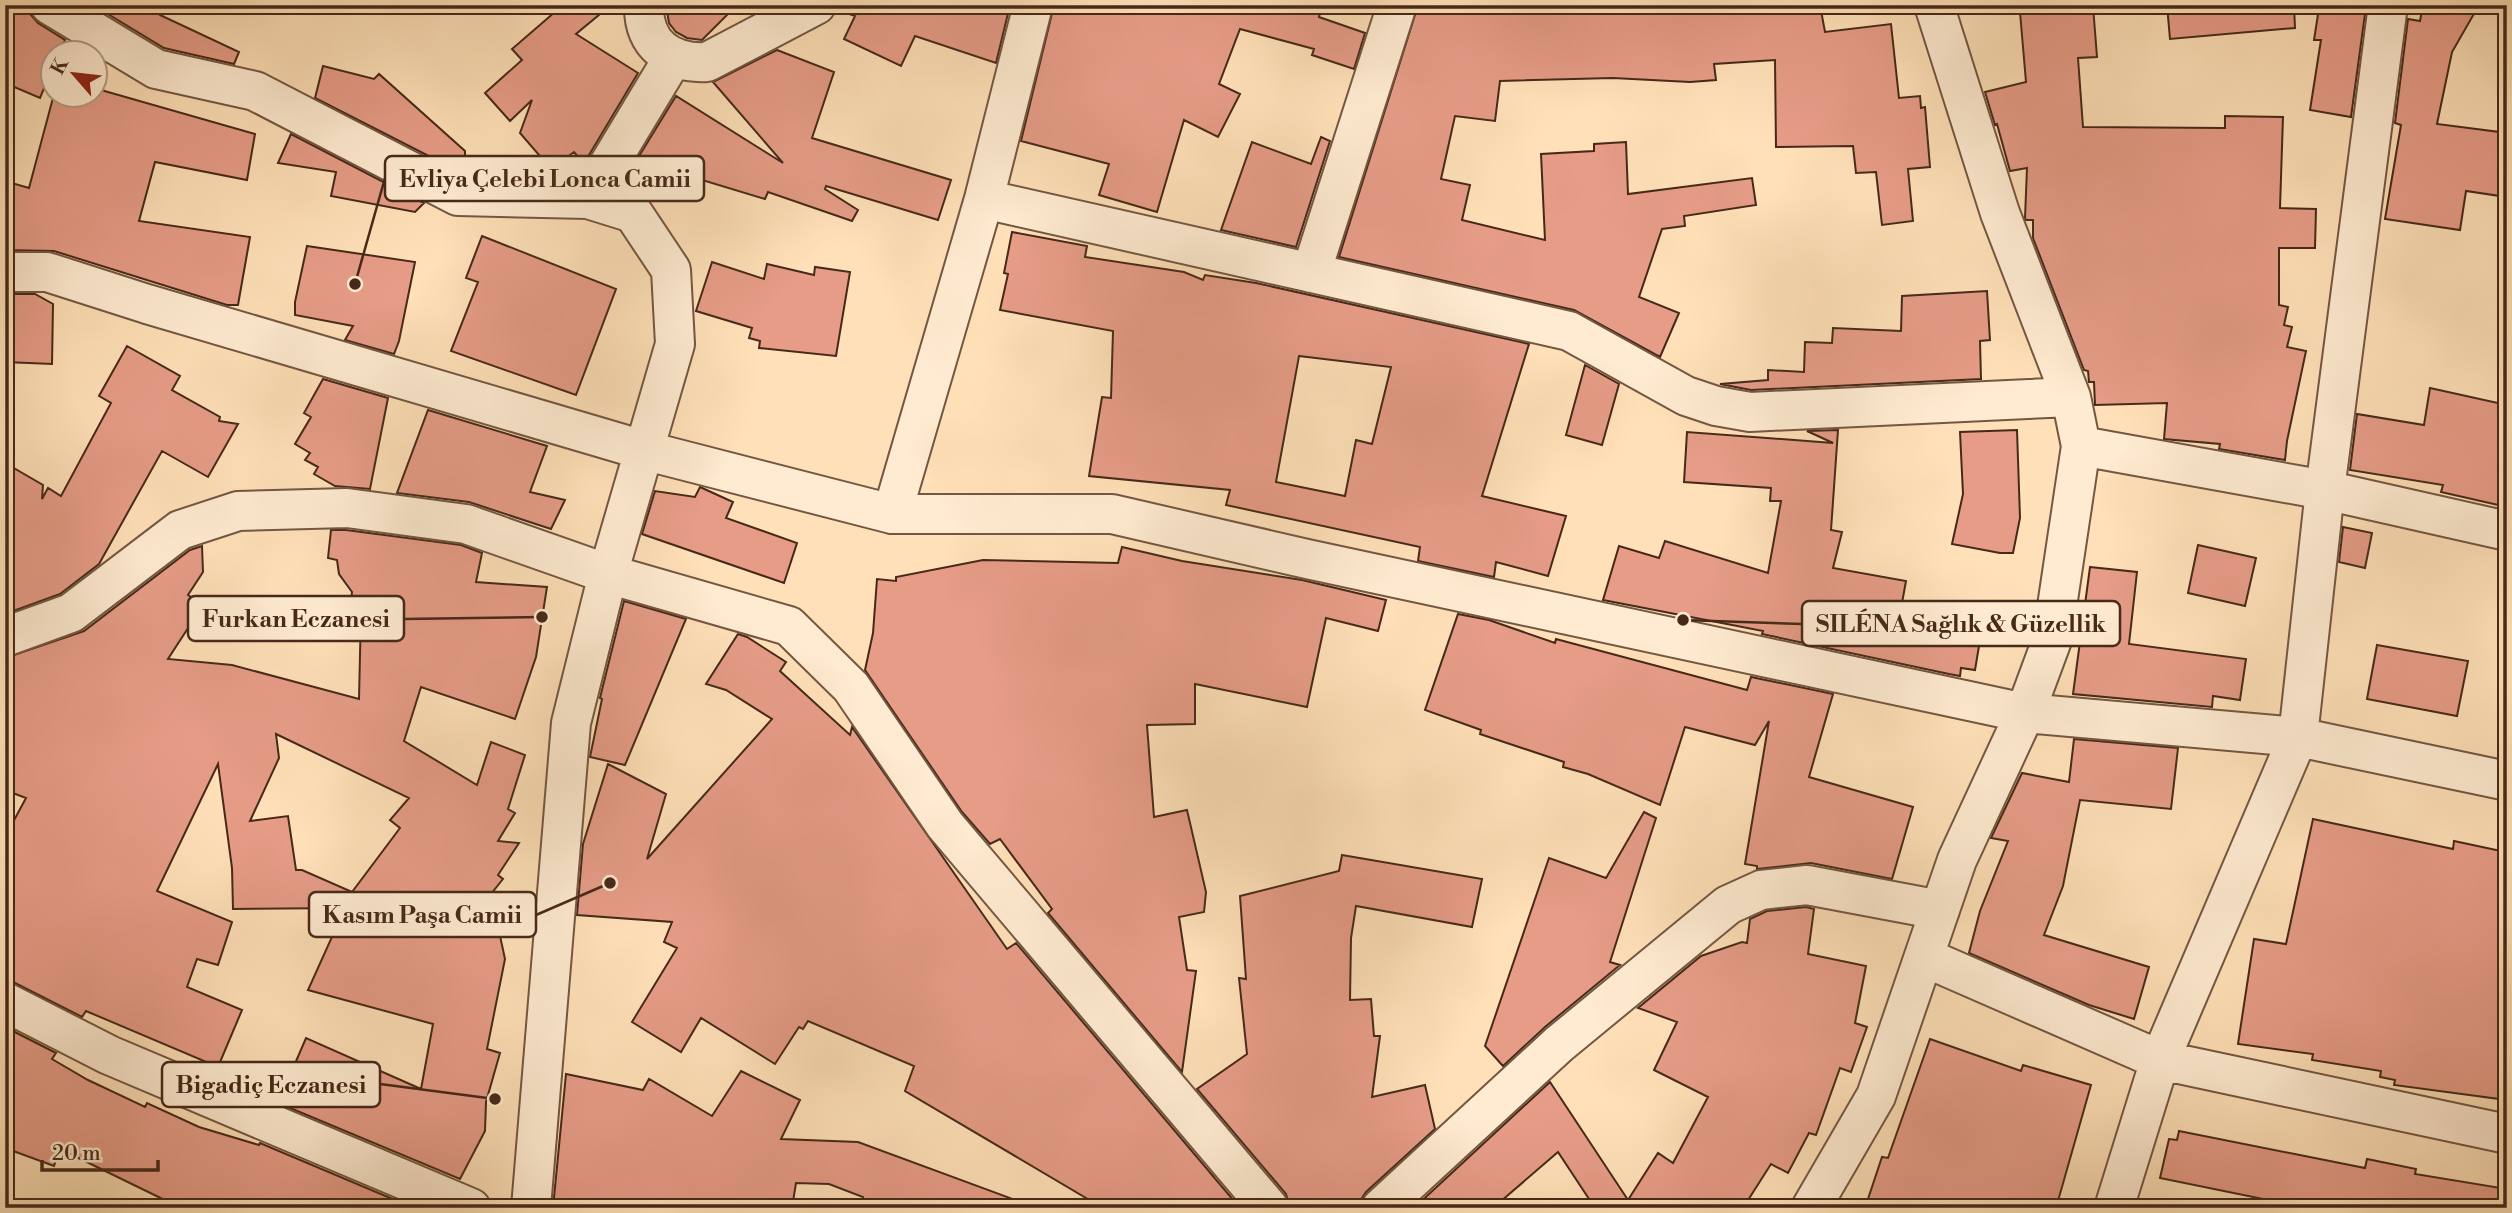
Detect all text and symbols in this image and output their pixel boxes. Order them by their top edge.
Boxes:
north arrow [38,38,108,108]
text: K [46,54,74,79]
callout: Evliya Çelebi Lonca Camii [385,156,704,201]
text: Evliya Çelebi Lonca Camii [399,165,691,195]
callout: Furkan Eczanesi [188,596,404,641]
callout: SILÉNA Sağlık & Güzellik [1802,601,2120,646]
text: Furkan Eczanesi [202,605,390,635]
text: SILÉNA Sağlık & Güzellik [1816,608,2107,640]
callout: Kasım Paşa Camii [309,892,536,937]
text: Kasım Paşa Camii [322,901,522,931]
callout: Bigadiç Eczanesi [162,1062,380,1107]
text: Bigadiç Eczanesi [176,1071,367,1101]
scale bar [42,1129,158,1173]
text: 20 m [52,1141,101,1167]

